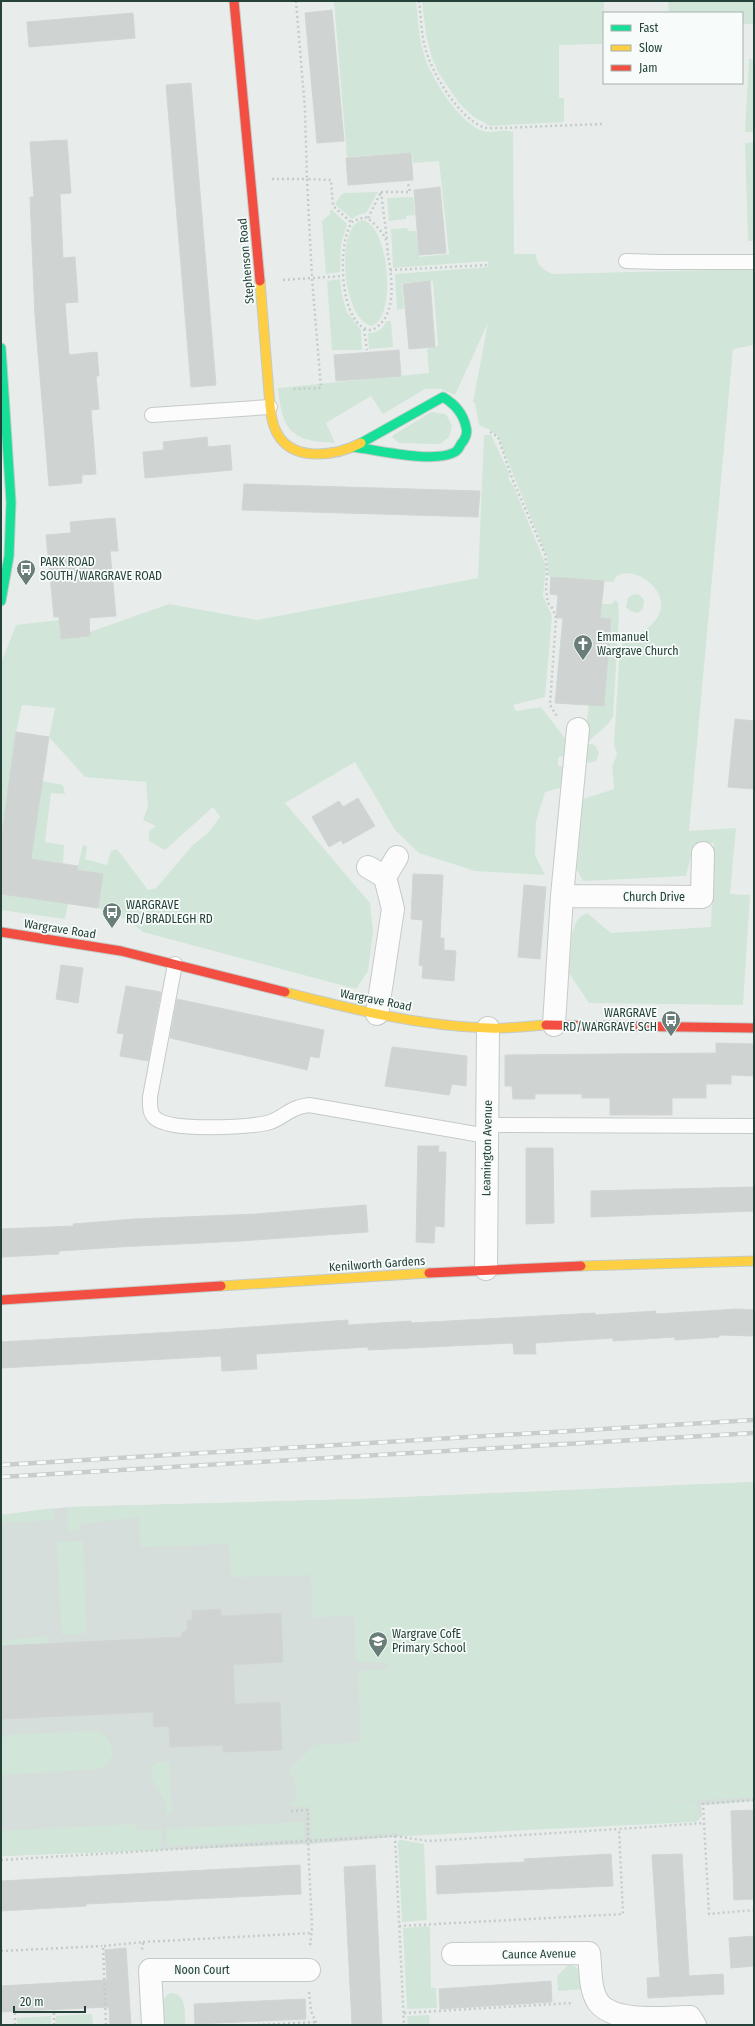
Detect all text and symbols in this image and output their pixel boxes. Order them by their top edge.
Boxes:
legend [603,12,743,84]
text: Fast [639,21,658,35]
text: Slow [639,41,662,55]
text: Jam [639,61,657,75]
street label: Stephenson Road [235,218,257,304]
place label: PARK ROAD SOUTH/WARGRAVE ROAD [40,555,162,583]
bus stop icon: PARK ROAD SOUTH/WARGRAVE ROAD [15,558,37,586]
place label: Emmanuel Wargrave Church [597,630,679,658]
church icon: Emmanuel Wargrave Church [572,633,594,661]
street label: Church Drive [623,890,685,904]
place label: WARGRAVE RD/BRADLEGH RD [126,898,213,926]
bus stop icon: WARGRAVE RD/BRADLEGH RD [101,901,123,929]
street label: Wargrave Road [23,916,97,942]
street label: Wargrave Road [339,986,413,1014]
place label: WARGRAVE RD/WARGRAVE SCH [563,1006,657,1034]
bus stop icon: WARGRAVE RD/WARGRAVE SCH [660,1009,682,1037]
street label: Leamington Avenue [479,1100,495,1196]
street label: Kenilworth Gardens [328,1254,426,1274]
place label: Wargrave CofE Primary School [392,1627,466,1655]
school or university icon: Wargrave CofE Primary School [367,1630,389,1658]
street label: Caunce Avenue [502,1946,576,1962]
street label: Noon Court [174,1963,230,1977]
scale bar [14,1988,85,2014]
text: 20 m [20,1995,44,2009]

